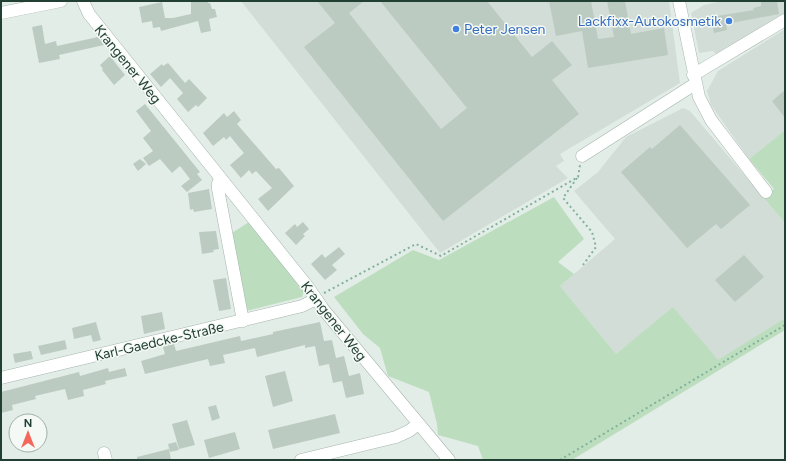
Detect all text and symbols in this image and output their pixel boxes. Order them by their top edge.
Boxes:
place label: Lackfixx-Autokosmetik [578,13,721,30]
marker: Lackfixx-Autokosmetik [724,16,734,26]
street label: Krangener Weg [91,21,165,107]
place label: Peter Jensen [464,21,546,38]
marker: Peter Jensen [451,24,461,34]
street label: Krangener Weg [297,278,370,365]
street label: Karl-Gaedcke-Straße [93,318,226,365]
north arrow [8,413,48,453]
text: N [24,417,32,430]

